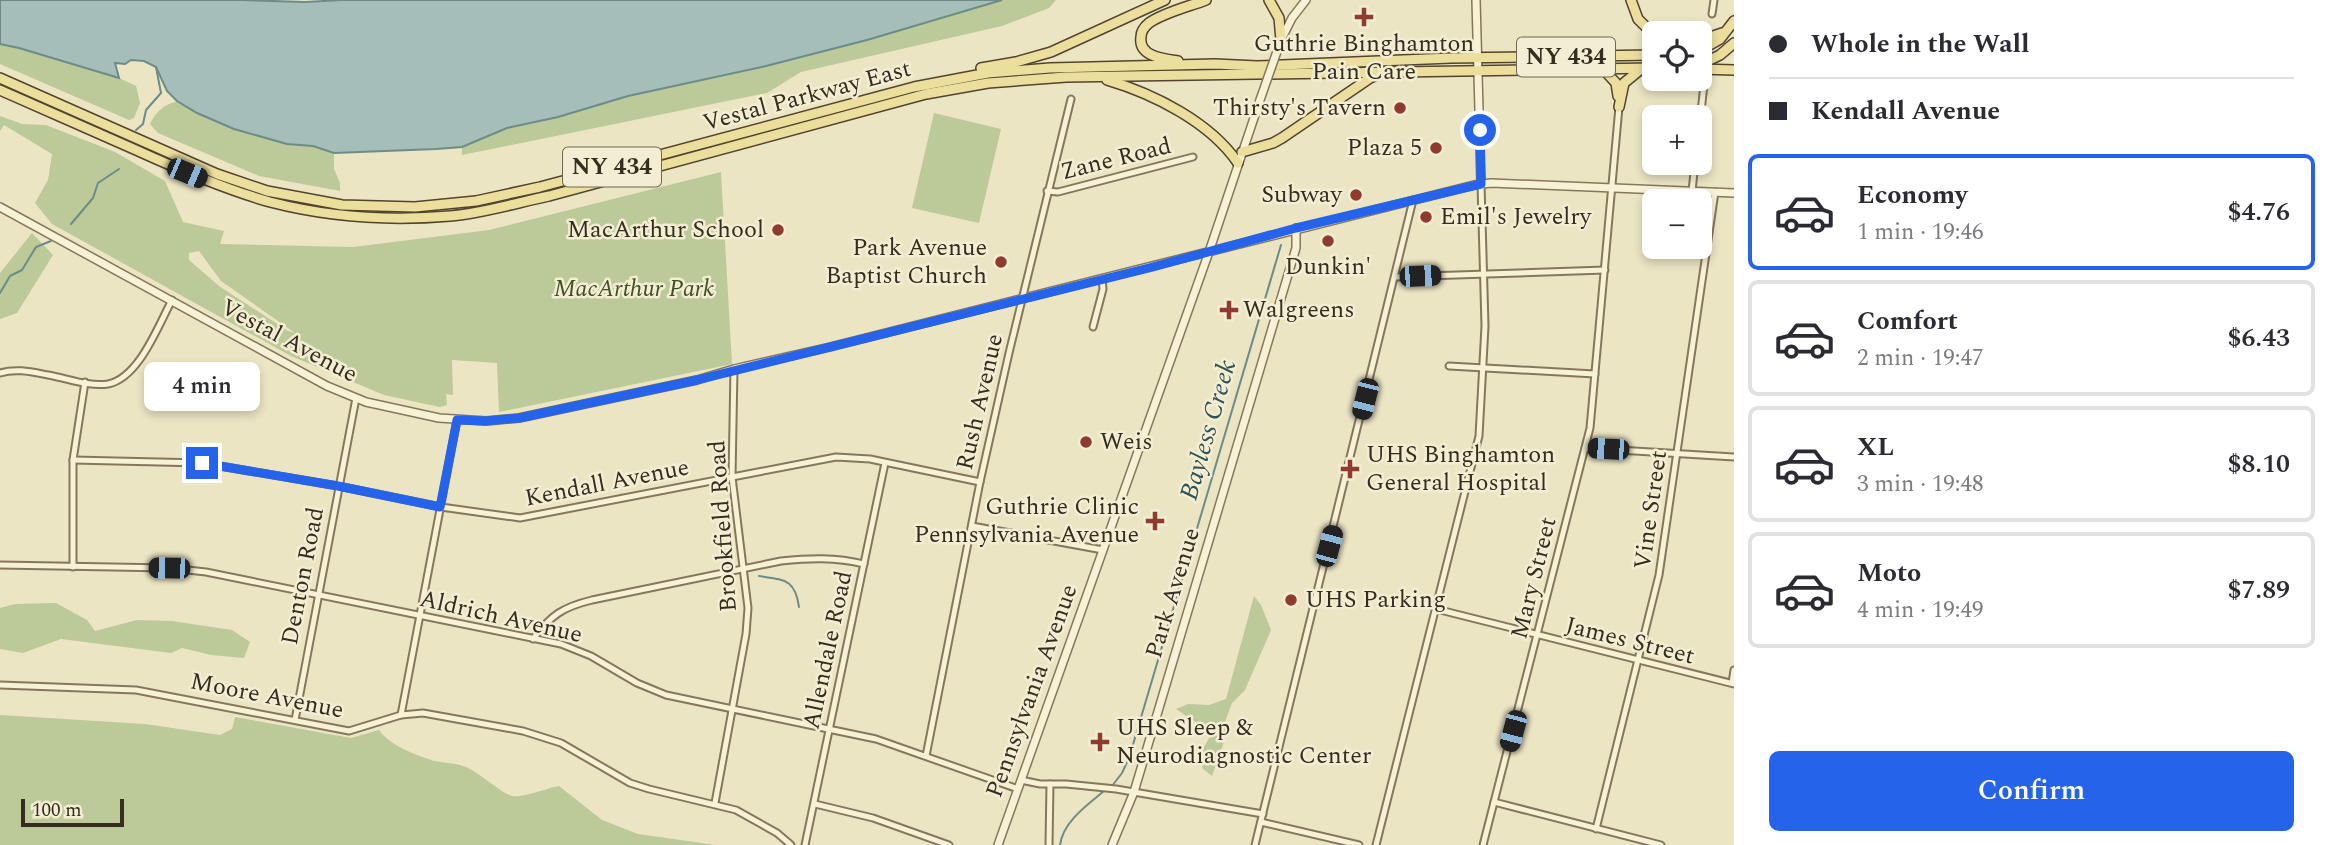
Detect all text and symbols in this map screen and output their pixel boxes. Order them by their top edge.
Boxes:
marker: Guthrie Binghamton Pain Care [1354,7,1374,27]
map controls [1642,21,1712,259]
button: locate [1642,21,1712,91]
text: Whole in the Wall [1811,24,2030,64]
place label: Guthrie Binghamton Pain Care [1254,26,1474,90]
road number: NY 434 [1517,38,1615,76]
street label: Vestal Parkway East [699,51,915,141]
place label: Thirsty's Tavern [1213,90,1386,126]
text: Kendall Avenue [1811,91,2000,131]
marker: Thirsty's Tavern [1392,100,1408,116]
button: + [1642,105,1712,175]
route start [1464,114,1496,146]
street label: Zane Road [1057,128,1175,190]
place label: Plaza 5 [1347,130,1422,166]
marker: Plaza 5 [1428,140,1444,156]
road number: NY 434 [563,148,661,186]
car [164,155,211,191]
text: Economy [1857,175,1967,215]
place label: Subway [1261,177,1343,213]
icon: car [1773,181,1836,244]
marker: Subway [1348,187,1364,203]
button: − [1642,189,1712,259]
text: $4.76 [2227,192,2290,232]
place label: Emil's Jewelry [1440,199,1593,235]
marker: Emil's Jewelry [1418,209,1434,225]
place label: MacArthur School [567,212,764,248]
text: 1 min · 19:46 [1857,215,1984,250]
marker: MacArthur School [770,222,786,238]
place label: Park Avenue Baptist Church [825,230,987,294]
marker: Dunkin' [1320,233,1336,249]
place label: Dunkin' [1285,249,1371,285]
marker: Park Avenue Baptist Church [993,254,1009,270]
car [1399,265,1442,287]
park label: MacArthur Park [554,271,714,307]
street label: Vestal Avenue [214,290,364,392]
place label: Walgreens [1243,292,1355,328]
text: Comfort [1857,301,1958,341]
marker: Walgreens [1221,302,1237,318]
icon: car [1773,307,1836,370]
text: $6.43 [2227,318,2290,358]
street label: Rush Avenue [947,330,1013,474]
text: 2 min · 19:47 [1857,341,1984,376]
water label: Bayless Creek [1169,355,1247,505]
callout: 4 min [144,362,260,410]
text: 4 min [172,369,232,404]
car [1350,376,1381,422]
place label: Weis [1100,424,1153,460]
text: XL [1857,427,1894,467]
icon: car [1773,433,1836,496]
marker: Weis [1078,434,1094,450]
place label: UHS Binghamton General Hospital [1366,437,1555,501]
car [1587,437,1630,461]
street label: Brookfield Road [699,439,747,613]
text: $8.10 [2227,444,2290,484]
route end [186,447,218,479]
street label: Vine Street [1625,448,1677,572]
street label: Kendall Avenue [522,449,692,517]
marker: UHS Binghamton General Hospital [1340,459,1360,479]
text: 3 min · 19:48 [1857,467,1984,502]
place label: Guthrie Clinic Pennsylvania Avenue [914,489,1139,553]
street label: Denton Road [272,504,334,648]
marker: Guthrie Clinic Pennsylvania Avenue [1145,511,1165,531]
street label: Mary Street [1501,513,1567,643]
street label: Park Avenue [1136,523,1210,663]
car [1314,523,1345,569]
text: Moto [1857,553,1921,593]
car [148,557,191,579]
icon: car [1773,559,1836,622]
street label: Allendale Road [794,567,862,733]
text: $7.89 [2227,570,2290,610]
street label: Pennsylvania Avenue [977,579,1087,803]
street label: Aldrich Avenue [416,581,586,653]
place label: UHS Parking [1305,582,1446,618]
marker: UHS Parking [1283,592,1299,608]
text: 4 min · 19:49 [1857,593,1984,628]
street label: James Street [1562,608,1698,674]
street label: Moore Avenue [187,664,347,728]
car [1498,708,1529,754]
place label: UHS Sleep & Neurodiagnostic Center [1116,710,1371,774]
marker: UHS Sleep & Neurodiagnostic Center [1090,732,1110,752]
button: Confirm [1769,751,2294,831]
scale bar [21,796,124,828]
text: 100 m [32,796,82,825]

